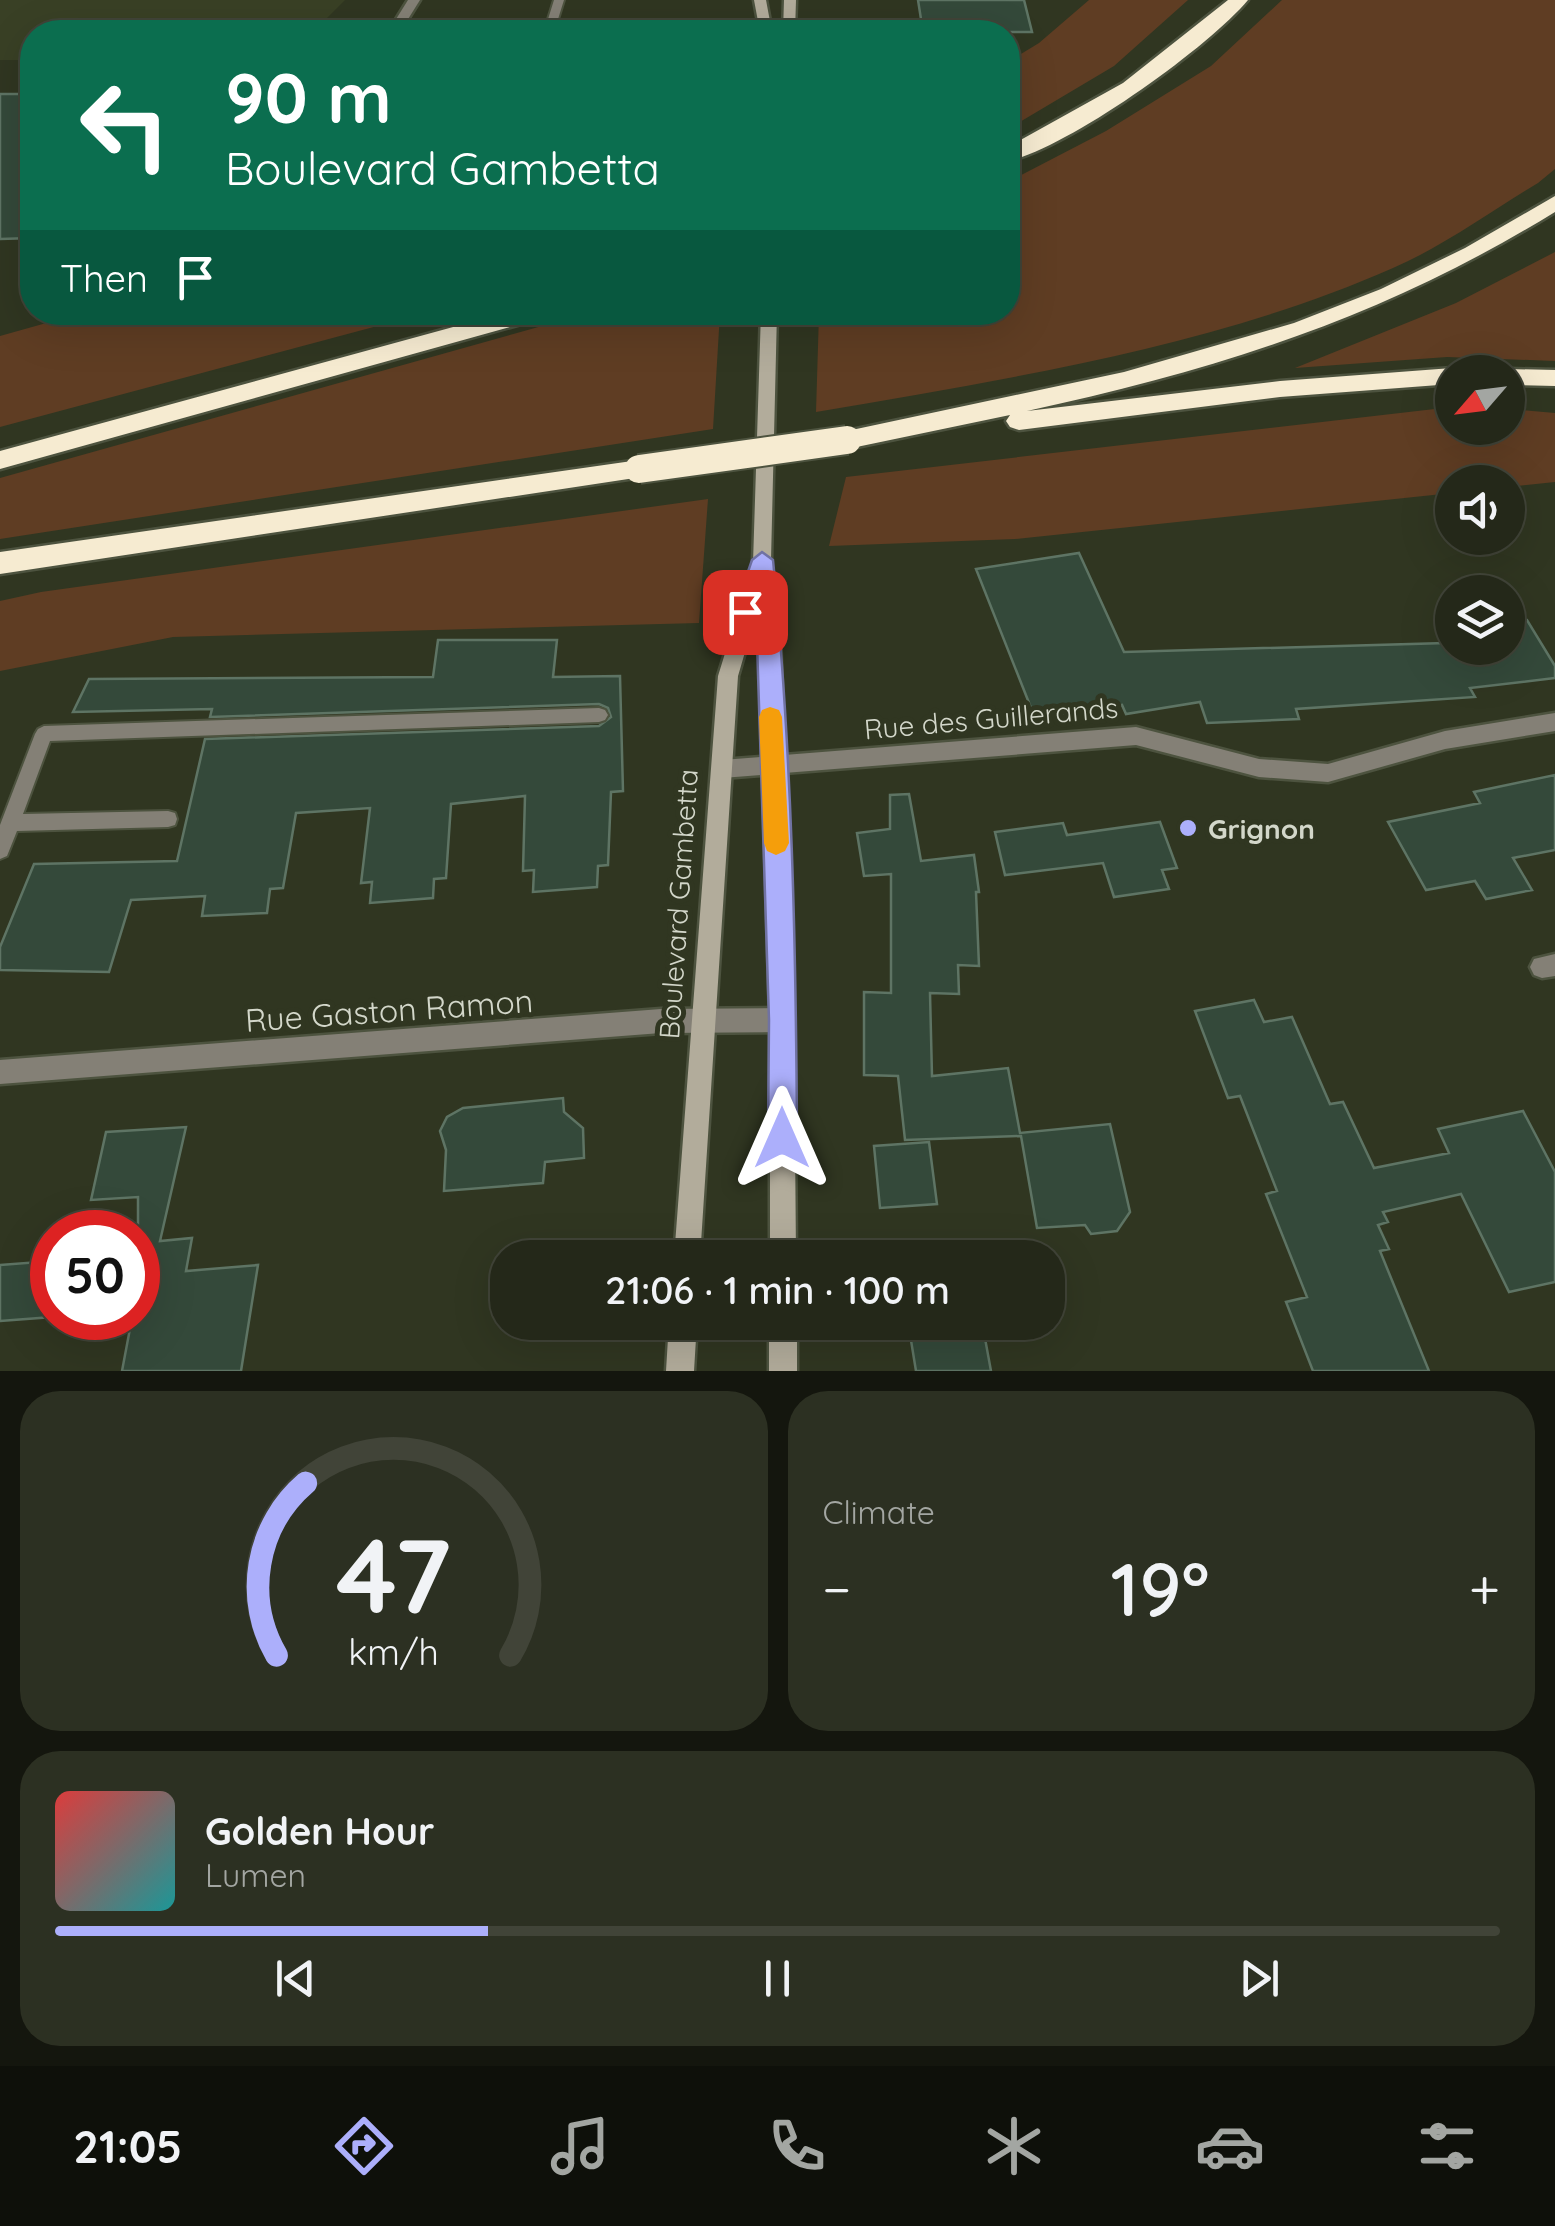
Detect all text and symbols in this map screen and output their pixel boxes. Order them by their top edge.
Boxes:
text: 90 m [225,53,392,141]
icon: left [60,60,190,190]
text: Boulevard Gambetta [225,140,660,196]
icon: arrive [168,250,223,305]
text: Then [60,254,148,302]
north arrow [1435,355,1525,445]
map controls [1435,355,1525,665]
button: sound [1435,465,1525,555]
pin [703,570,788,655]
button: layers [1435,575,1525,665]
icon: arrive [718,585,773,640]
street label: Rue des Guillerands [862,689,1120,747]
street label: Boulevard Gambetta [651,768,705,1040]
place label: Grignon [1208,811,1315,846]
marker: Grignon [1177,817,1199,839]
street label: Rue Gaston Ramon [244,980,534,1040]
position arrow [730,1086,834,1190]
speed limit sign: 50 [30,1210,160,1340]
text: 21:06 · 1 min · 100 m [605,1266,950,1314]
text: Climate [823,1492,935,1532]
text: 47 [336,1509,451,1639]
text: 19° [1111,1541,1210,1635]
text: − [823,1554,851,1623]
text: + [1469,1554,1500,1623]
text: km/h [348,1629,439,1674]
text: Golden Hour [205,1807,434,1855]
text: Lumen [205,1855,306,1895]
icon: previous [268,1951,323,2006]
icon: pause [750,1951,805,2006]
icon: next [1232,1951,1287,2006]
icon: directions [329,2111,399,2181]
icon: music [545,2111,615,2181]
icon: phone [762,2111,832,2181]
icon: climate [979,2111,1049,2181]
icon: car [1195,2111,1265,2181]
icon: filters [1412,2111,1482,2181]
text: 21:05 [73,2118,182,2174]

